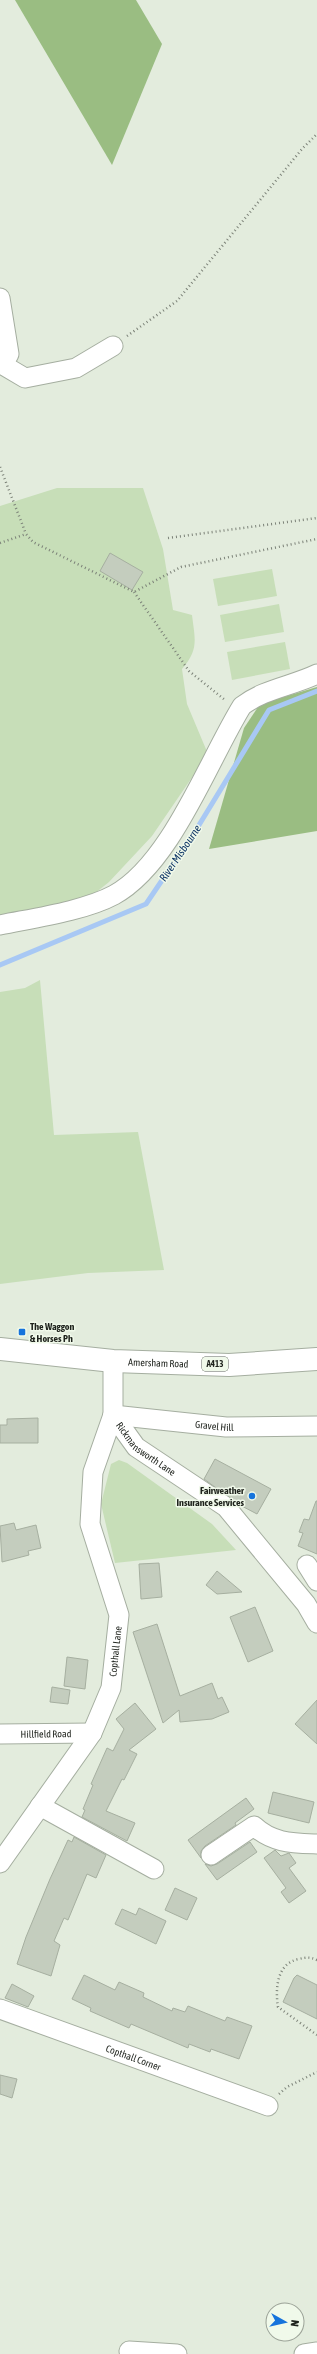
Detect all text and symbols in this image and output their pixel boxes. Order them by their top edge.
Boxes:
water label: River Misbourne [157,823,203,883]
place label: The Waggon & Horses Ph [30,1321,74,1344]
marker: The Waggon & Horses Ph [17,1327,27,1337]
street label: Amersham Road [128,1357,189,1370]
road number: A413 [202,1357,228,1371]
street label: Gravel Hill [195,1419,234,1433]
street label: Rickmansworth Lane [114,1420,178,1478]
place label: Fairweather Insurance Services [177,1485,245,1508]
marker: Fairweather Insurance Services [247,1491,257,1501]
street label: Copthall Lane [107,1625,124,1677]
street label: Hillfield Road [21,1728,72,1740]
street label: Copthall Corner [104,2043,163,2073]
north arrow [265,2302,305,2342]
text: N [289,2319,301,2327]

